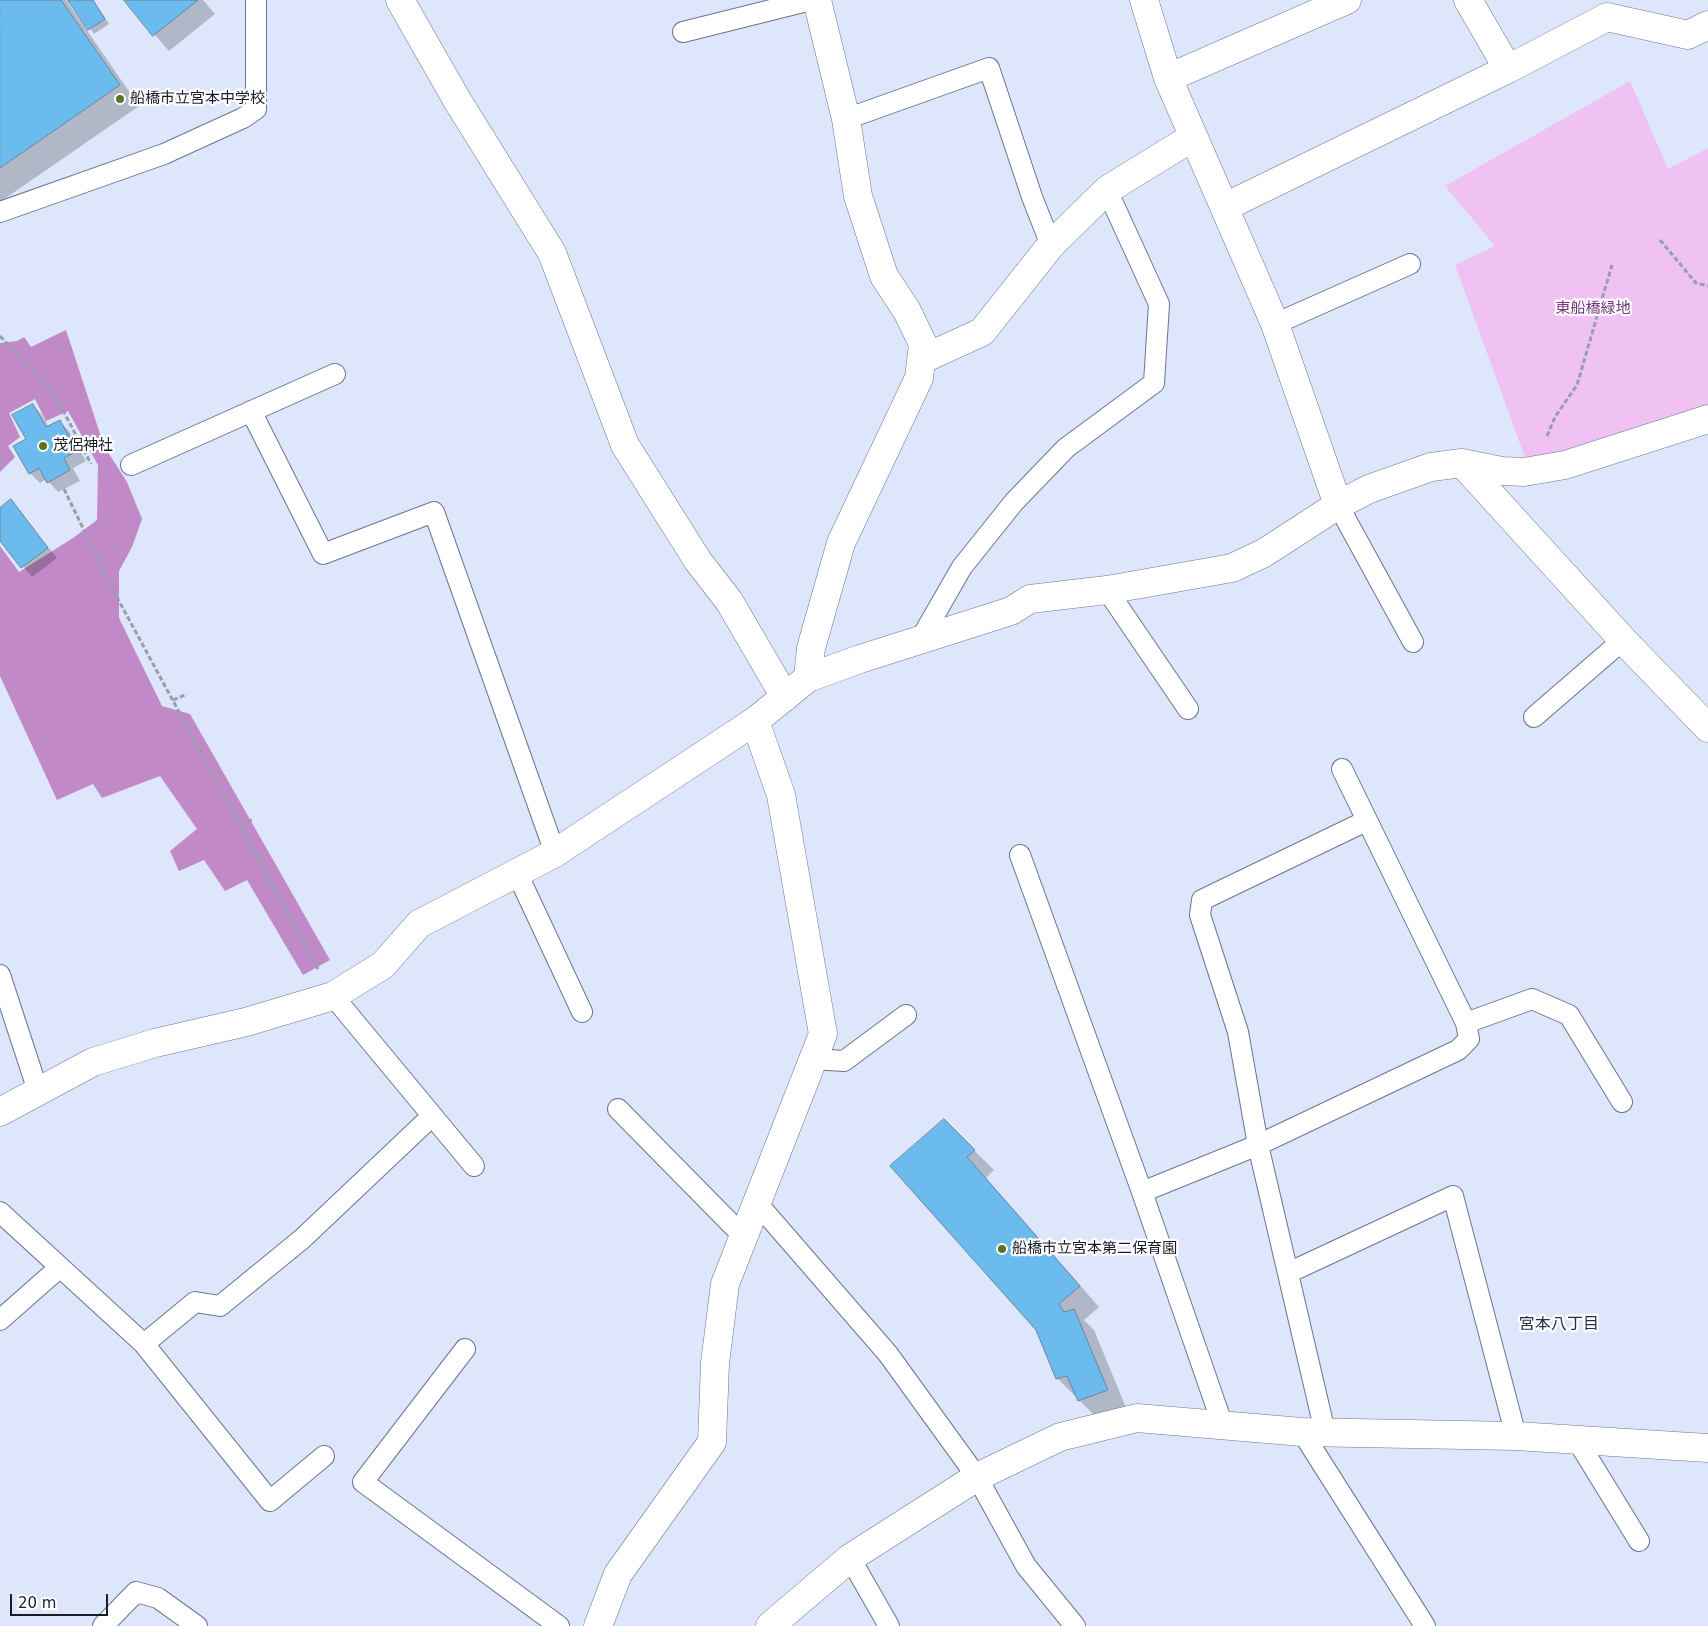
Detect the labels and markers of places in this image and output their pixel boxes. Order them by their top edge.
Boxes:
place label: 船橋市立宮本中学校 [130,90,265,108]
marker: 船橋市立宮本中学校 [114,93,126,105]
place label: 茂侶神社 [53,437,113,455]
marker: 茂侶神社 [37,440,49,452]
place label: 船橋市立宮本第二保育園 [1012,1240,1177,1258]
marker: 船橋市立宮本第二保育園 [996,1243,1008,1255]

